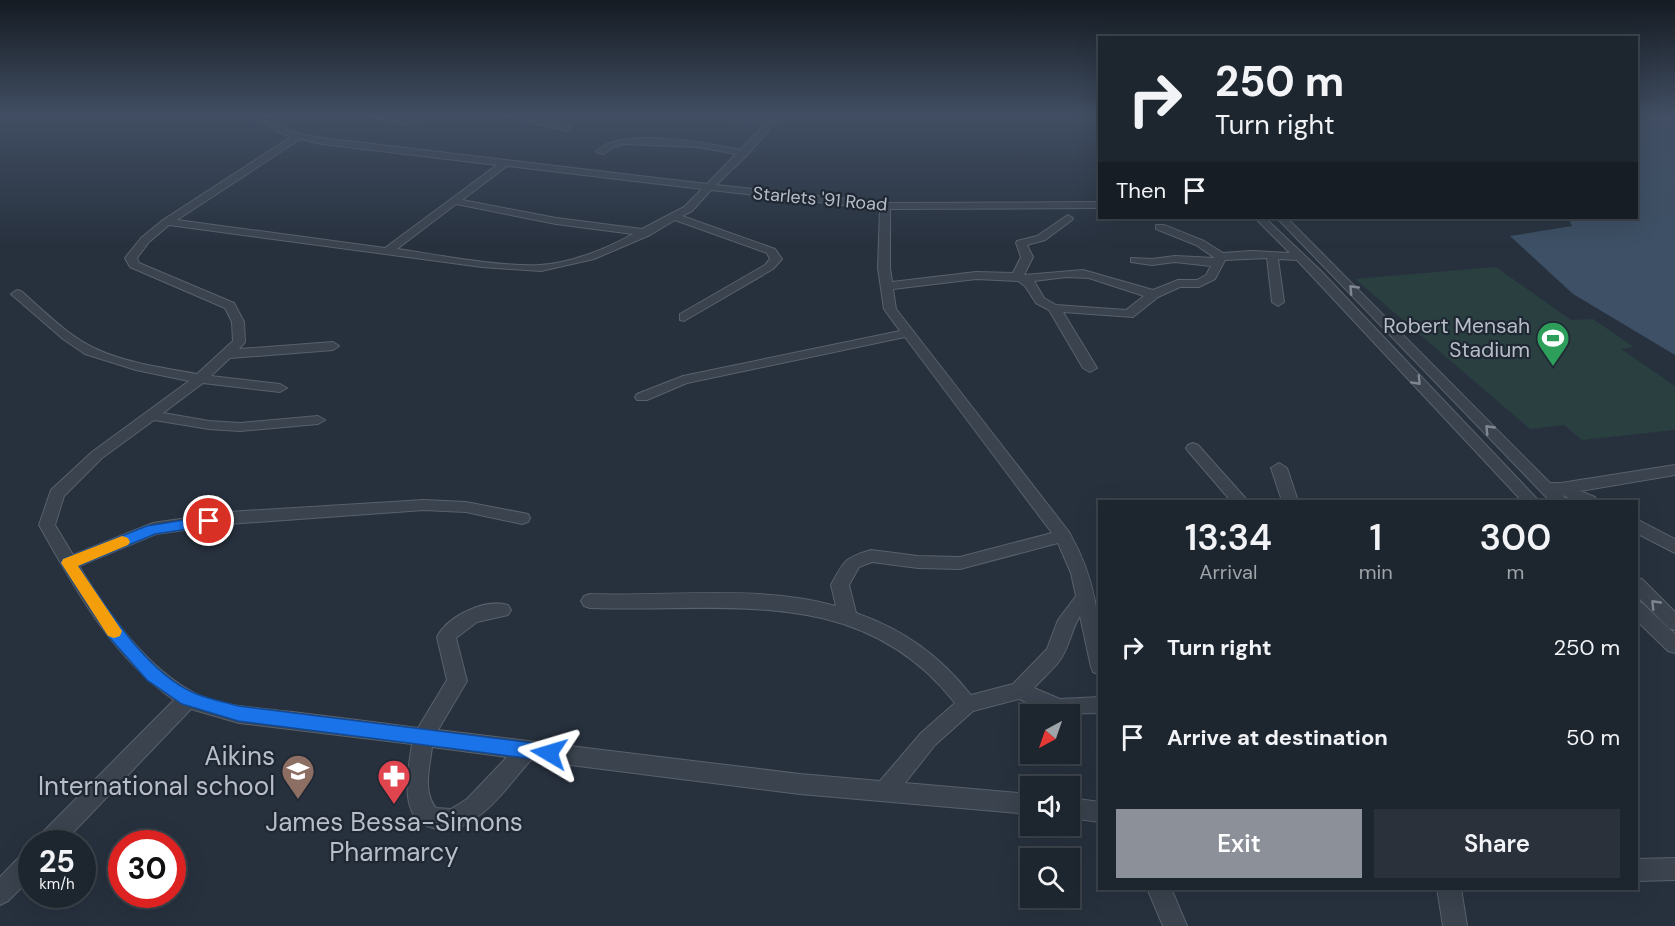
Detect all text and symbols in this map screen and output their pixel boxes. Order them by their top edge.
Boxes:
text: 250 m [1215,54,1344,109]
icon: right [1116,60,1194,138]
text: Turn right [1215,107,1335,142]
icon: arrive [1178,174,1211,207]
text: Then [1116,176,1166,205]
street label: Starlets '91 Road [752,181,888,217]
one-way arrow [1349,285,1360,295]
place label: Robert Mensah Stadium [1383,312,1530,364]
sports icon: Robert Mensah Stadium [1535,320,1571,367]
one-way arrow [1410,374,1421,385]
one-way arrow [1485,425,1496,436]
pin [183,495,234,546]
icon: arrive [192,504,225,537]
text: 13:34 [1185,514,1272,561]
text: 1 [1369,514,1382,561]
text: 300 [1479,514,1551,561]
text: Arrival [1199,559,1257,585]
text: min [1359,559,1393,585]
text: m [1506,559,1524,585]
one-way arrow [1652,600,1663,611]
icon: right [1116,631,1149,664]
text: Turn right [1167,633,1272,662]
text: 250 m [1553,633,1620,662]
north arrow [1020,704,1080,764]
map controls [1020,704,1080,908]
position arrow [517,721,581,785]
icon: arrive [1116,721,1149,754]
text: Arrive at destination [1167,723,1388,752]
text: 50 m [1566,723,1620,752]
place label: Aikins International school [38,739,275,803]
school or university icon: Aikins International school [280,753,316,800]
pharmacy icon: James Bessa-Simons Pharmarcy [376,758,412,805]
button: sound [1020,776,1080,836]
place label: James Bessa-Simons Pharmarcy [265,805,523,869]
button: Exit [1116,809,1362,878]
button: Share [1374,809,1620,878]
speed limit sign: 30 [108,830,186,908]
text: 25 [39,842,75,881]
button: search [1020,848,1080,908]
text: km/h [39,874,75,894]

